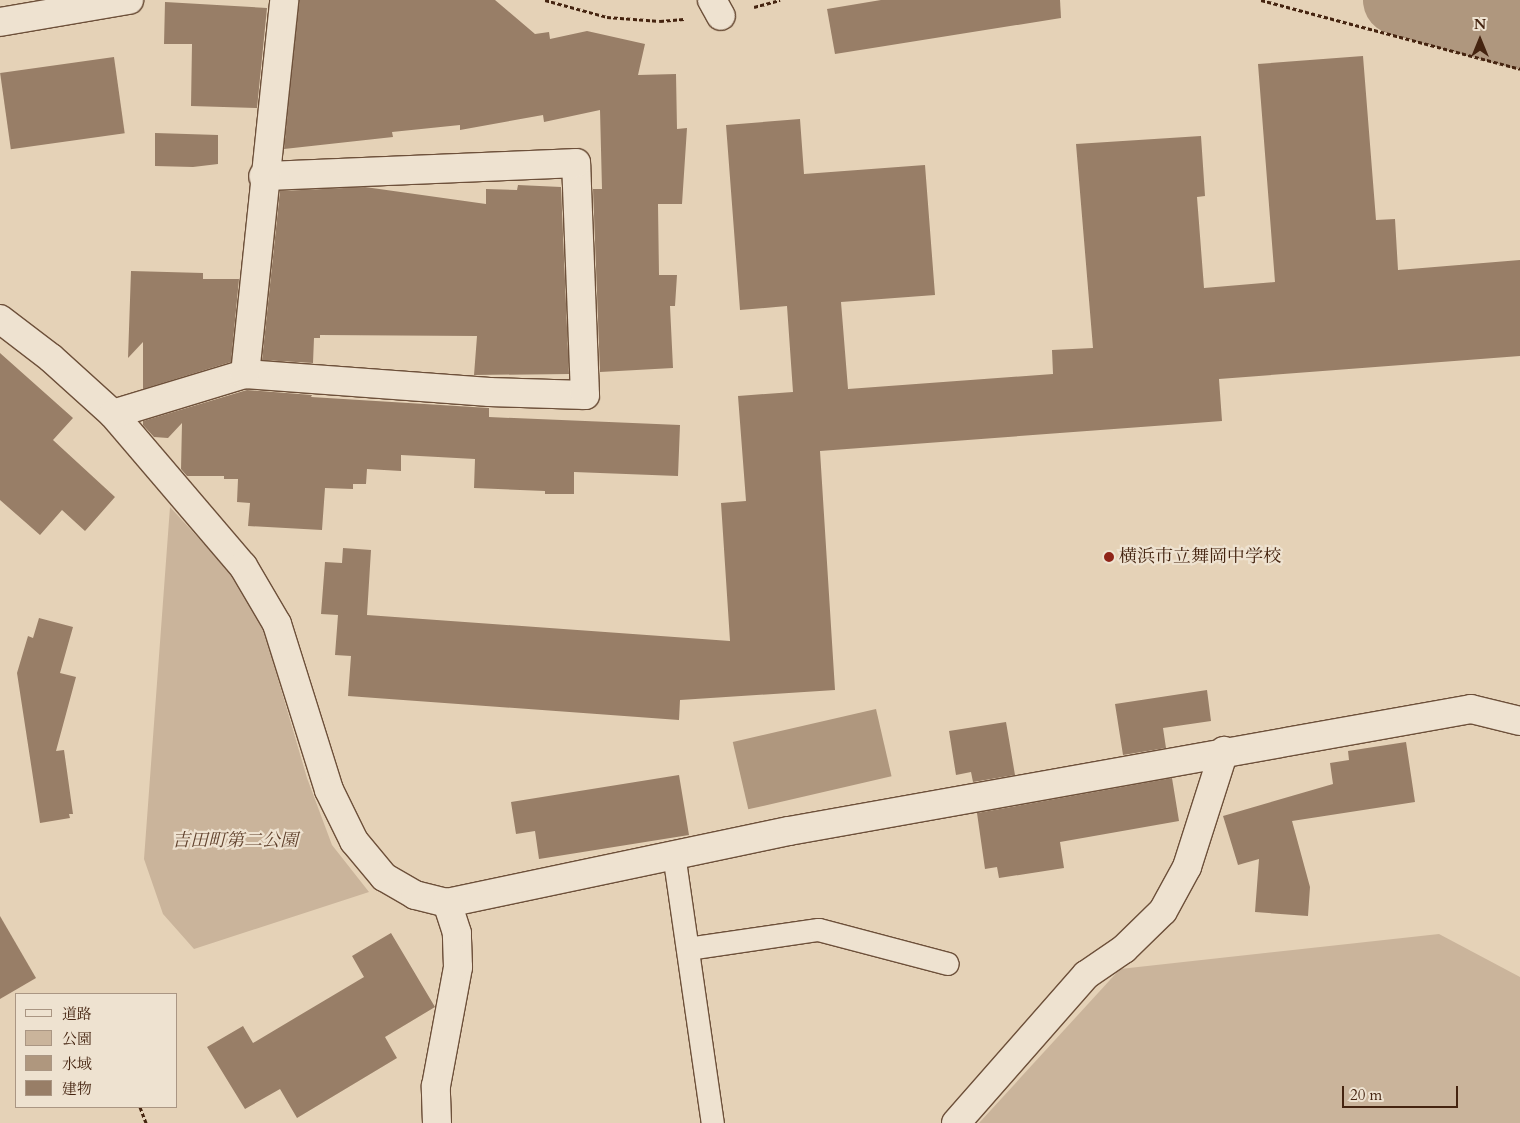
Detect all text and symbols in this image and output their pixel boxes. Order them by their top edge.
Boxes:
north arrow [1455,15,1505,65]
text: N [1474,15,1486,34]
place label: 横浜市立舞岡中学校 [1119,546,1281,568]
marker: 横浜市立舞岡中学校 [1103,551,1115,563]
park label: 吉田町第二公園 [172,830,298,852]
legend [15,993,178,1108]
text: 道路 [62,1004,92,1024]
text: 公園 [62,1029,92,1049]
text: 水域 [62,1054,92,1074]
scale bar [1345,1076,1461,1108]
text: 建物 [62,1079,92,1099]
text: 20 m [1350,1085,1382,1105]

